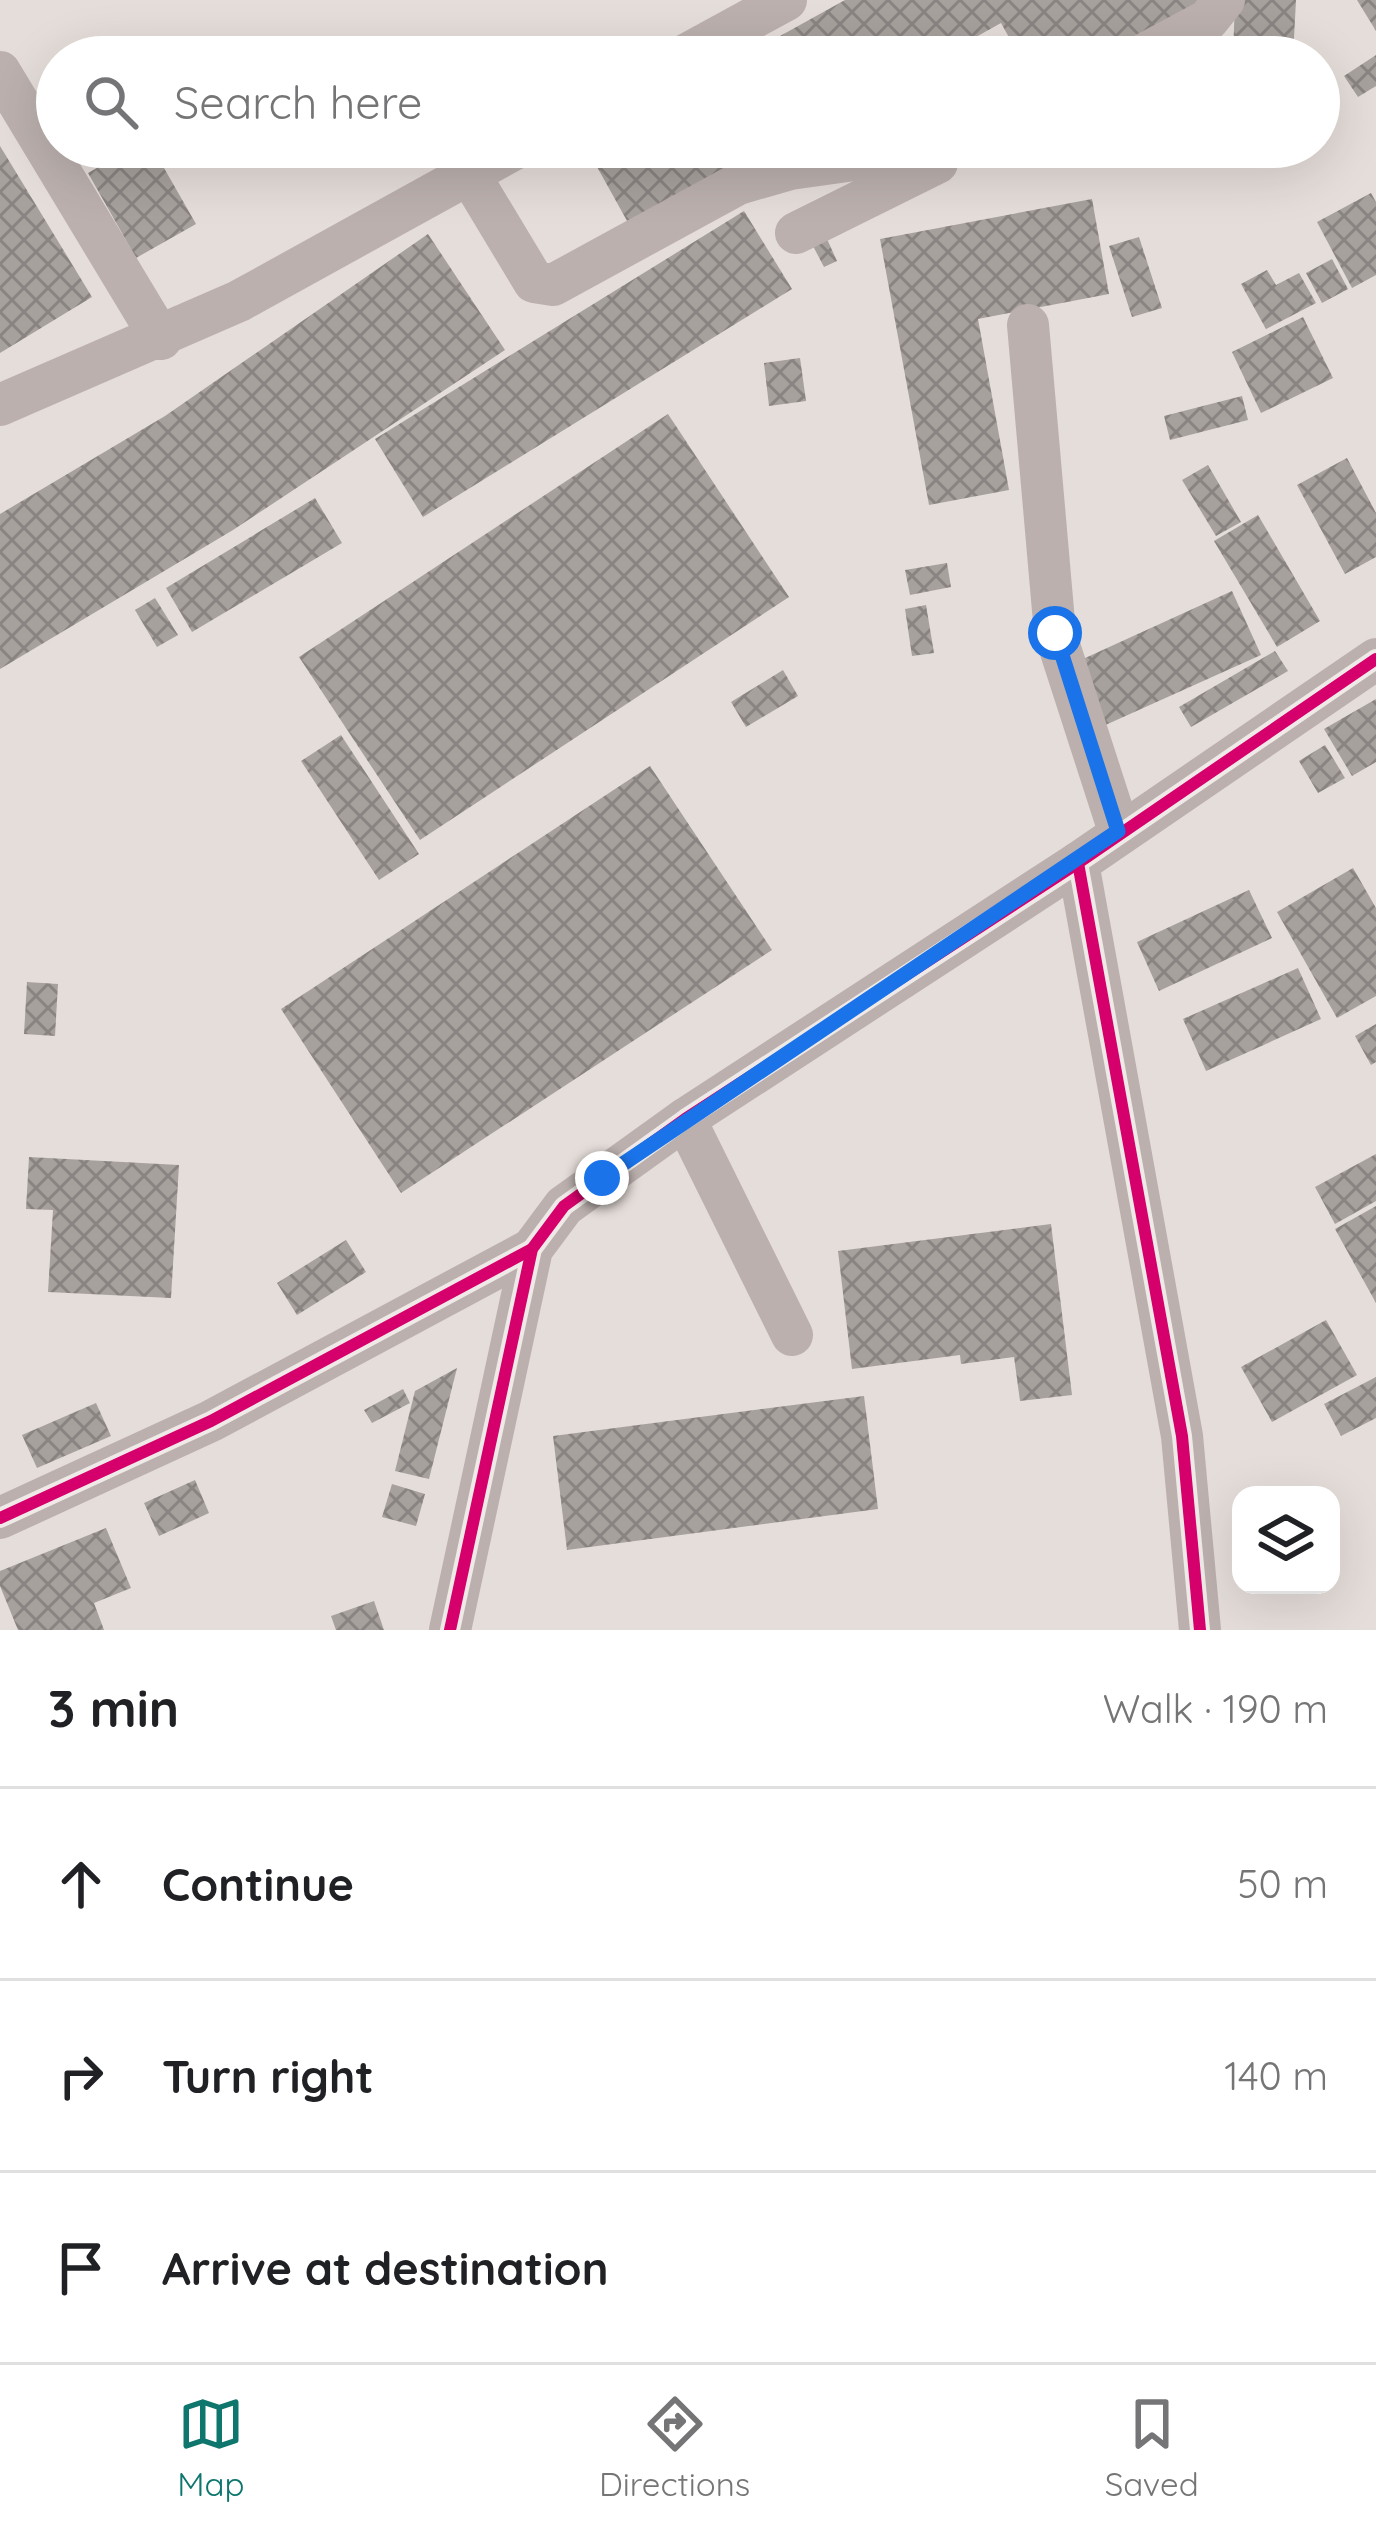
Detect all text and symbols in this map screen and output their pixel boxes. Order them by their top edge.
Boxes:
search box [36,36,1340,168]
icon: search [78,69,144,135]
text: Search here [174,74,422,130]
route start [1028,606,1082,660]
route end [575,1151,629,1205]
map controls [1232,1486,1340,1594]
button: layers [1232,1486,1340,1594]
text: 3 min [48,1676,179,1740]
text: Walk · 190 m [1103,1684,1328,1733]
icon: ahead [48,1851,114,1917]
text: Continue [162,1856,354,1912]
text: 50 m [1237,1859,1328,1908]
icon: right [48,2043,114,2109]
text: Turn right [162,2048,374,2104]
text: 140 m [1224,2051,1328,2100]
icon: arrive [48,2235,114,2301]
text: Arrive at destination [162,2240,608,2296]
tab: Map [177,2391,245,2504]
tab: Directions [599,2391,750,2504]
tab: Saved [1105,2391,1199,2504]

